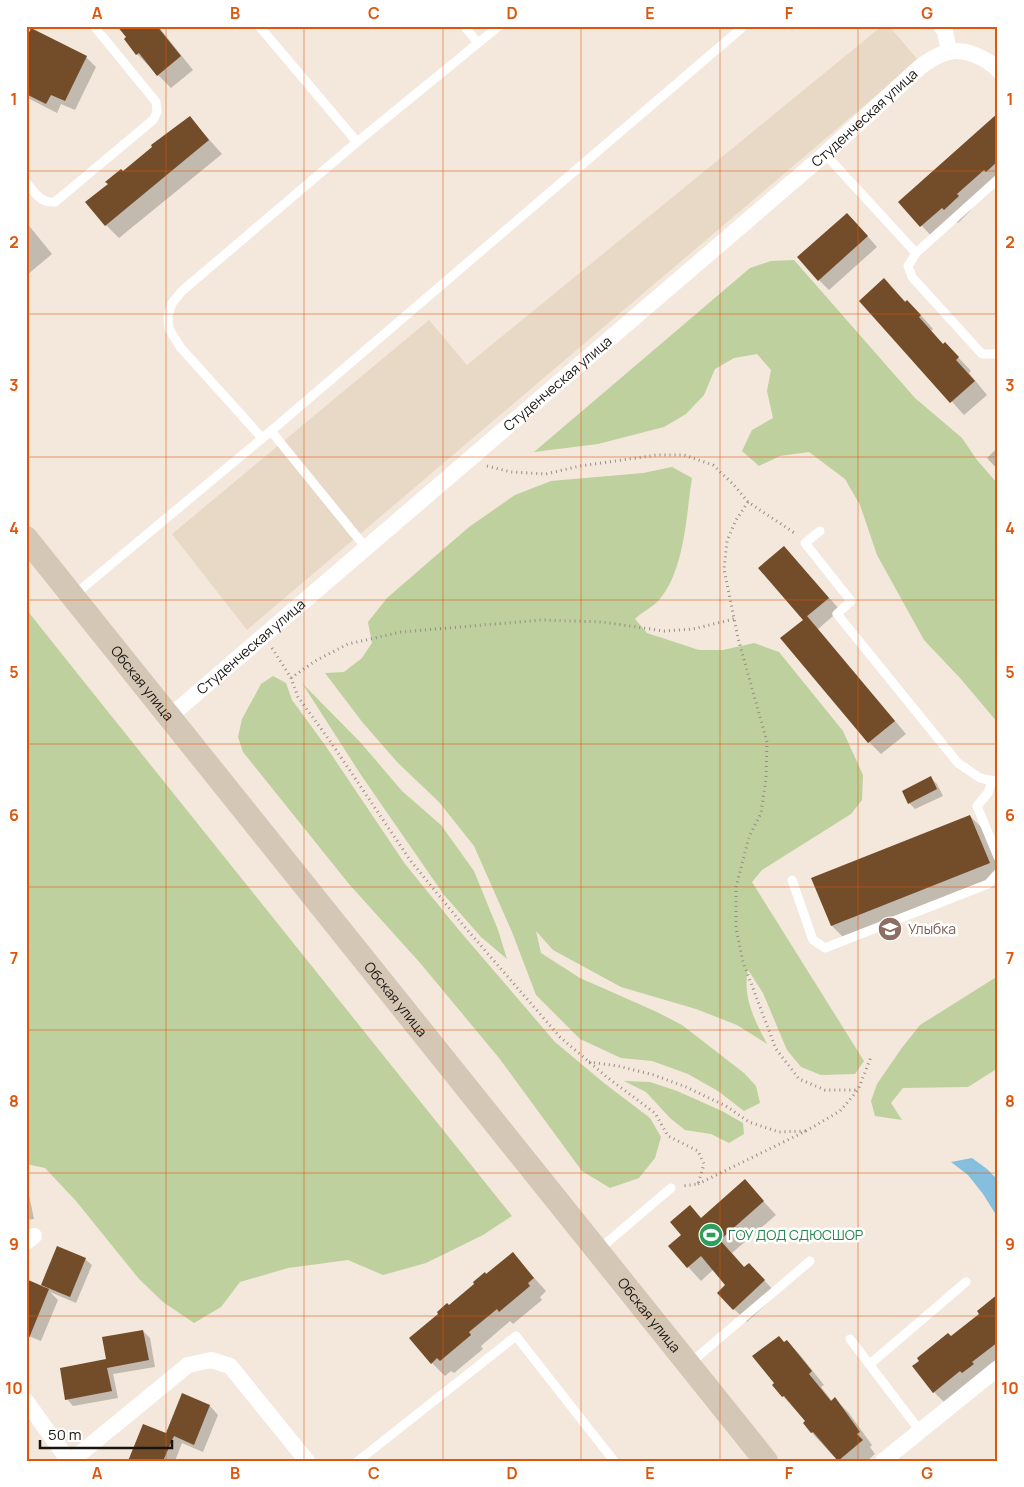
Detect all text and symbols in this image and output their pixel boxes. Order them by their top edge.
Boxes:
text: A [92,2,103,24]
text: B [230,2,240,24]
text: C [368,2,380,24]
text: D [506,2,518,24]
text: E [645,2,655,24]
text: F [785,2,794,24]
text: G [921,2,933,24]
street label: Студенческая улица [807,64,921,171]
text: 1 [10,88,18,110]
text: 1 [1006,88,1014,110]
text: 2 [9,231,19,253]
text: 2 [1005,231,1015,253]
street label: Студенческая улица [499,331,616,435]
text: 3 [9,374,19,396]
text: 3 [1005,374,1015,396]
text: 4 [9,517,19,539]
text: 4 [1005,517,1015,539]
street label: Студенческая улица [192,594,309,698]
street label: Обская улица [107,641,179,724]
text: 5 [9,661,19,683]
text: 5 [1005,661,1015,683]
text: 6 [9,804,19,826]
text: 6 [1005,804,1015,826]
school or university icon: Улыбка [877,916,903,942]
place label: Улыбка [908,919,956,938]
text: 7 [10,947,18,969]
text: 7 [1006,947,1014,969]
street label: Обская улица [360,957,432,1040]
text: 8 [9,1090,19,1112]
text: 8 [1005,1090,1015,1112]
sports icon: ГОУ ДОД СДЮСШОР [698,1222,724,1248]
place label: ГОУ ДОД СДЮСШОР [728,1225,864,1244]
text: 9 [9,1233,19,1255]
text: 9 [1005,1233,1015,1255]
street label: Обская улица [614,1273,685,1356]
text: 10 [5,1377,23,1399]
text: 10 [1001,1377,1019,1399]
scale bar [40,1417,172,1449]
text: 50 m [48,1424,82,1445]
text: A [92,1462,103,1484]
text: B [230,1462,240,1484]
text: C [368,1462,380,1484]
text: D [506,1462,518,1484]
text: E [645,1462,655,1484]
text: F [785,1462,794,1484]
text: G [921,1462,933,1484]

